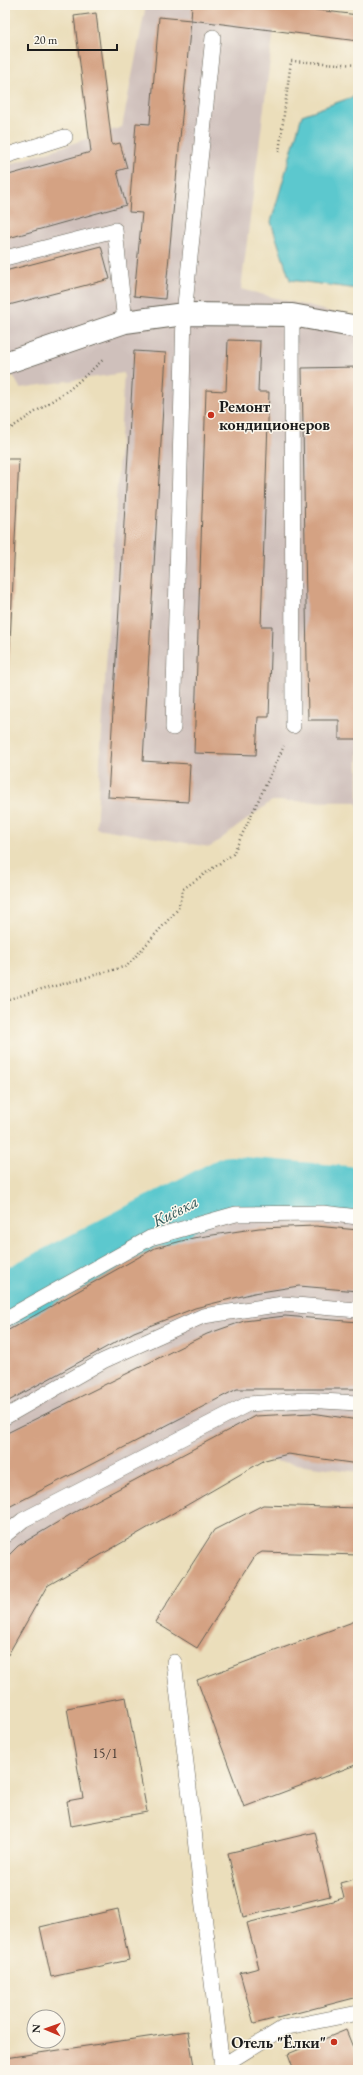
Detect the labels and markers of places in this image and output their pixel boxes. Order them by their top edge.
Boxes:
place label: Ремонт кондиционеров [219,396,330,435]
marker: Ремонт кондиционеров [206,410,216,420]
place label: Отель "Ёлки" [231,2032,326,2053]
marker: Отель "Ёлки" [329,2037,339,2047]

